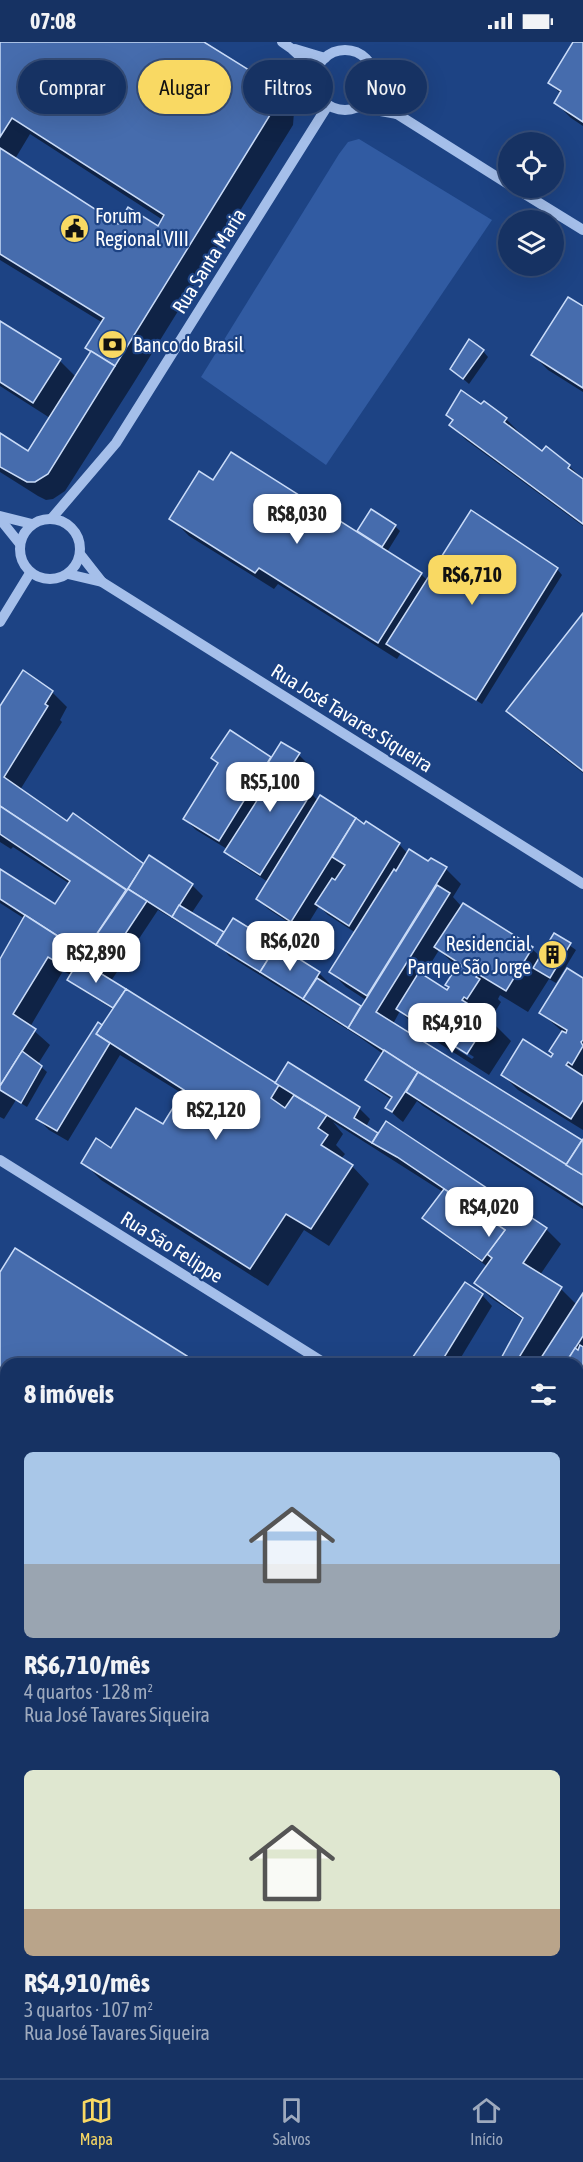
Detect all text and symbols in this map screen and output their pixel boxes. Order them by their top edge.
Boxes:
text: 07:08 [30,8,76,34]
chip: Comprar [18,60,126,114]
chip: Alugar [138,60,231,114]
chip: Filtros [243,60,333,114]
chip: Novo [345,60,427,114]
map controls [498,132,564,276]
button: locate [498,132,564,198]
place label: Forum Regional VIII [95,204,189,250]
street label: Rua Santa Maria [167,204,250,317]
button: layers [498,210,564,276]
public building icon: Forum Regional VIII [58,212,90,244]
bank icon: Banco do Brasil [96,329,128,361]
place label: Banco do Brasil [133,333,245,356]
pin: R$8,030 [242,494,352,545]
text: R$8,030 [267,502,327,525]
pin: R$6,710 [417,555,527,606]
text: R$6,710 [442,563,502,586]
street label: Rua José Tavares Siqueira [267,659,437,777]
pin: R$5,100 [215,762,325,813]
text: R$5,100 [240,770,300,793]
pin: R$6,020 [235,921,345,972]
text: R$6,020 [260,929,320,952]
place label: Residencial Parque São Jorge [407,932,532,978]
pin: R$2,890 [41,933,151,984]
building icon: Residencial Parque São Jorge [536,939,568,971]
text: R$2,890 [66,941,126,964]
pin: R$4,910 [397,1003,507,1054]
text: R$4,910 [422,1011,482,1034]
pin: R$2,120 [161,1090,271,1141]
text: R$2,120 [186,1098,246,1121]
pin: R$4,020 [434,1187,544,1238]
text: R$4,020 [459,1195,519,1218]
street label: Rua São Felippe [117,1206,228,1287]
icon: filters [527,1378,560,1411]
text: 8 imóveis [24,1379,114,1409]
icon: home [238,1491,346,1599]
text: R$6,710/mês [24,1650,150,1680]
text: 4 quartos · 128 m² [24,1680,153,1703]
text: Rua José Tavares Siqueira [24,1703,210,1726]
icon: home [238,1809,346,1917]
text: R$4,910/mês [24,1968,150,1998]
text: 3 quartos · 107 m² [24,1998,153,2021]
text: Rua José Tavares Siqueira [24,2021,210,2044]
tab: Mapa [80,2094,113,2148]
tab: Salvos [273,2094,311,2148]
tab: Início [470,2094,503,2148]

